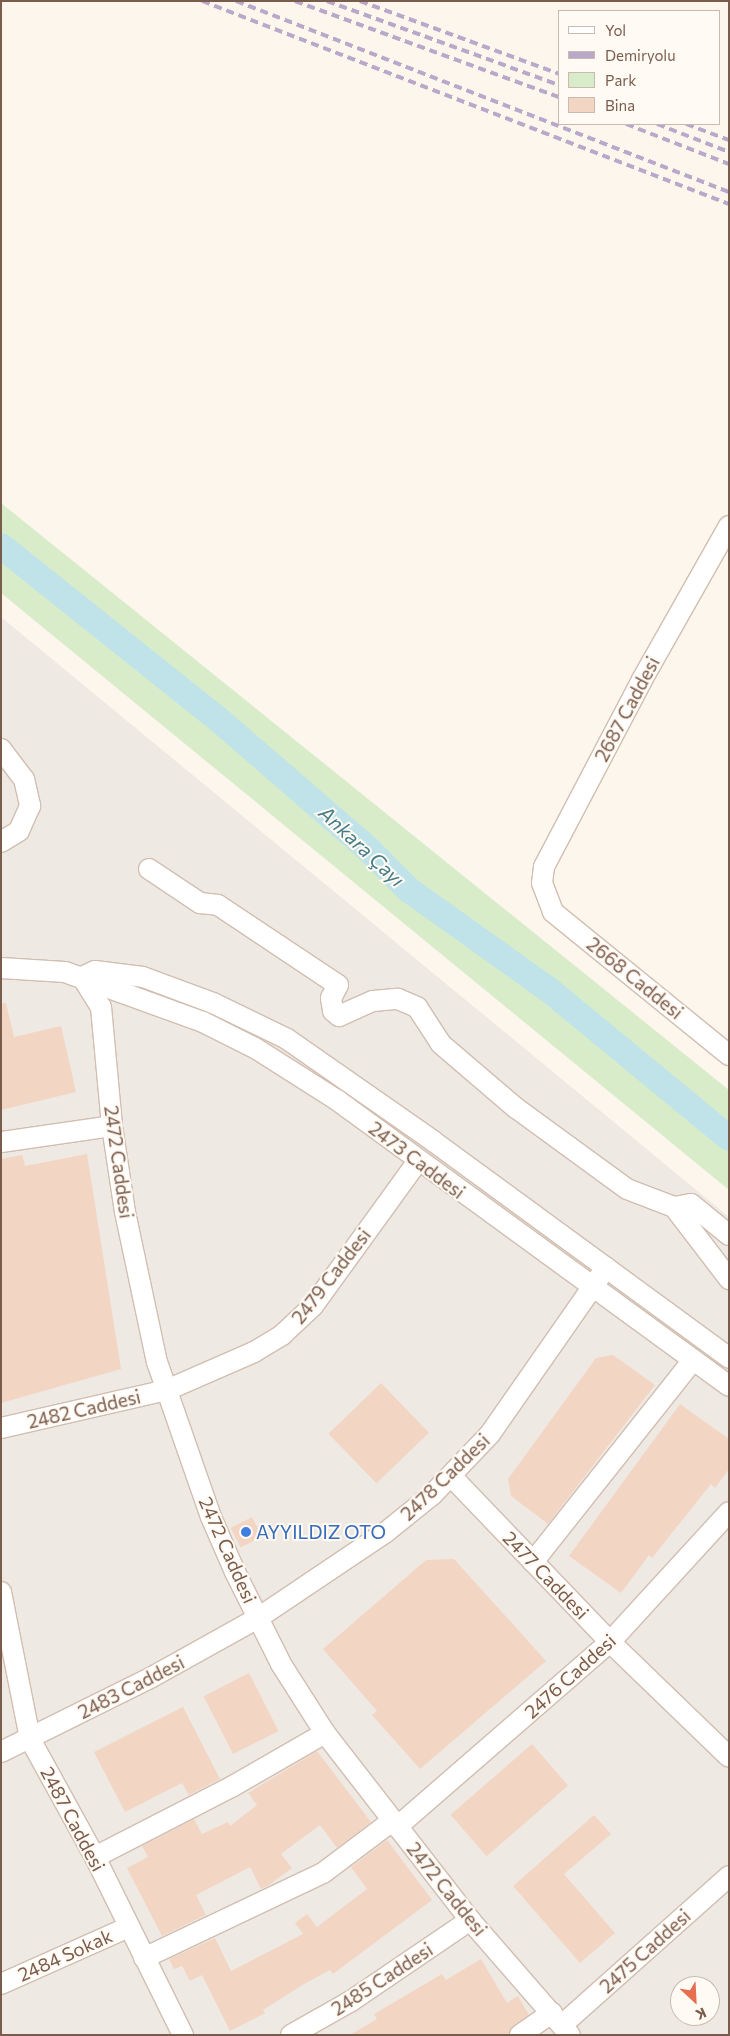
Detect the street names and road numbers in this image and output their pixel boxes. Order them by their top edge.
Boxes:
street label: 2687 Caddesi [590,653,664,765]
street label: 2668 Caddesi [582,932,688,1024]
street label: 2472 Caddesi [100,1104,138,1220]
street label: 2473 Caddesi [365,1117,469,1203]
street label: 2479 Caddesi [287,1224,375,1328]
street label: 2482 Caddesi [25,1385,143,1433]
street label: 2478 Caddesi [396,1429,494,1525]
street label: 2472 Caddesi [194,1493,262,1607]
street label: 2477 Caddesi [498,1526,594,1624]
street label: 2476 Caddesi [520,1629,620,1723]
street label: 2483 Caddesi [74,1651,188,1723]
street label: 2487 Caddesi [36,1763,110,1875]
street label: 2472 Caddesi [402,1838,492,1940]
street label: 2475 Caddesi [595,1904,695,1998]
street label: 2484 Sokak [14,1924,116,1986]
street label: 2485 Caddesi [327,1938,437,2020]

